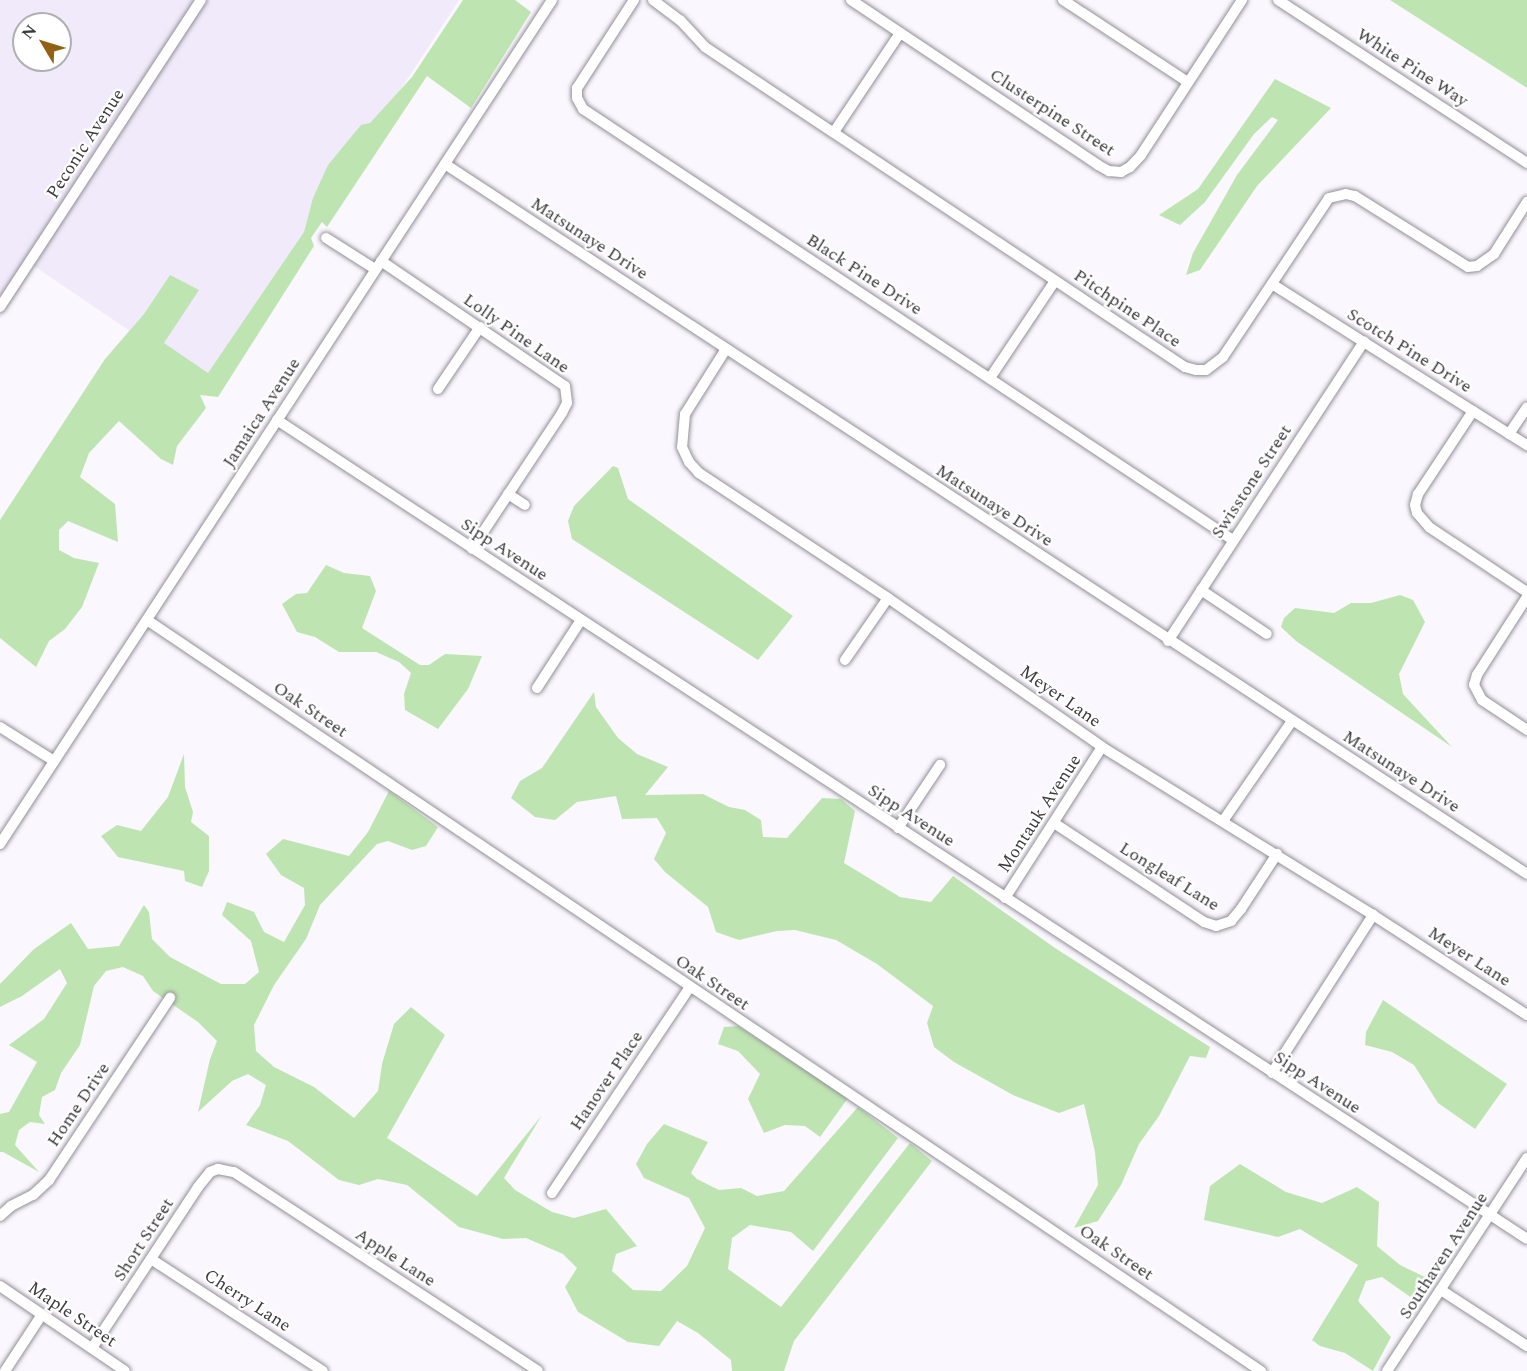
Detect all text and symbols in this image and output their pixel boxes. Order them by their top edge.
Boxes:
north arrow [12,12,72,72]
text: N [16,20,43,45]
street label: White Pine Way [1352,24,1472,112]
street label: Clusterpine Street [985,64,1119,162]
street label: Peconic Avenue [42,85,130,203]
street label: Matsunaye Drive [526,193,652,285]
street label: Black Pine Drive [802,230,926,320]
street label: Pitchpine Place [1069,265,1185,353]
street label: Lolly Pine Lane [459,289,573,379]
street label: Scotch Pine Drive [1343,304,1475,398]
street label: Jamaica Avenue [219,354,305,472]
street label: Swisstone Street [1207,421,1297,543]
street label: Matsunaye Drive [931,460,1057,552]
street label: Sipp Avenue [456,514,552,586]
street label: Meyer Lane [1015,661,1105,733]
street label: Oak Street [269,677,351,743]
street label: Matsunaye Drive [1338,726,1464,818]
street label: Montauk Avenue [994,751,1086,877]
street label: Sipp Avenue [863,780,959,852]
street label: Longleaf Lane [1115,838,1223,916]
street label: Meyer Lane [1424,922,1514,992]
street label: Oak Street [671,950,753,1016]
street label: Hanover Place [566,1027,648,1135]
street label: Sipp Avenue [1269,1047,1365,1119]
street label: Home Drive [43,1059,115,1151]
street label: Southaven Avenue [1395,1188,1493,1324]
street label: Short Street [109,1194,179,1286]
street label: Oak Street [1075,1220,1157,1286]
street label: Apple Lane [351,1224,439,1292]
street label: Cherry Lane [200,1265,294,1337]
street label: Maple Street [24,1278,120,1352]

